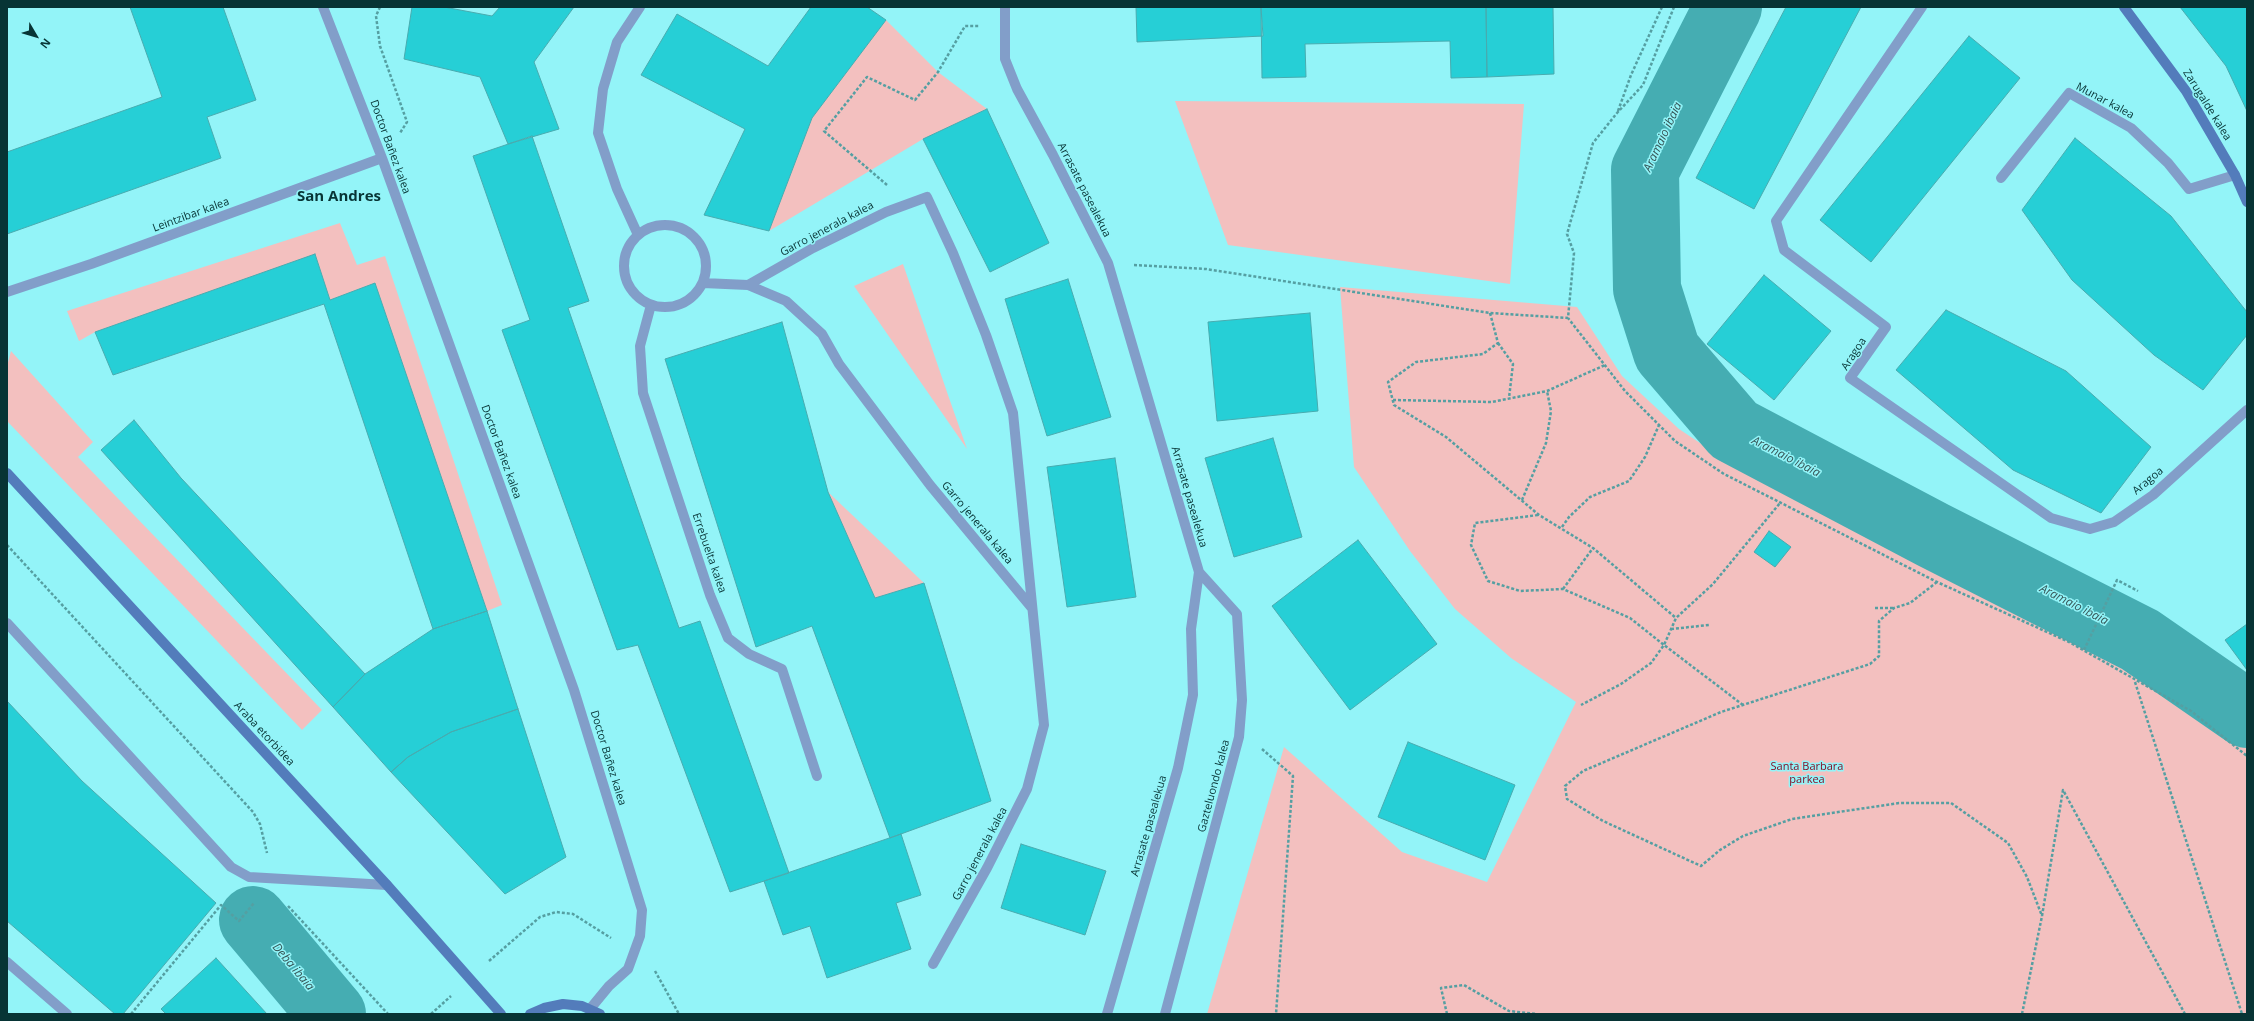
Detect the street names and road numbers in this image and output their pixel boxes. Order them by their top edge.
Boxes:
street label: Zarugalde kalea [2180,67,2234,143]
street label: Munar kalea [2074,80,2136,122]
street label: Doctor Bañez kalea [367,98,413,196]
street label: Arrasate pasealekua [1054,141,1114,239]
street label: Leintzibar kalea [151,195,231,235]
street label: Garro jenerala kalea [778,199,876,259]
street label: Aragoa [1839,335,1869,373]
street label: Doctor Bañez kalea [478,403,524,501]
street label: Arrasate pasealekua [1168,445,1210,549]
street label: Aragoa [2130,464,2166,498]
street label: Garro jenerala kalea [939,479,1015,567]
street label: Errebuelta kalea [689,511,729,595]
street label: Araba etorbidea [231,699,297,769]
street label: Doctor Bañez kalea [587,709,629,807]
street label: Gazteluondo kalea [1195,738,1233,834]
street label: Arrasate pasealekua [1128,774,1170,878]
street label: Garro jenerala kalea [950,805,1010,903]

